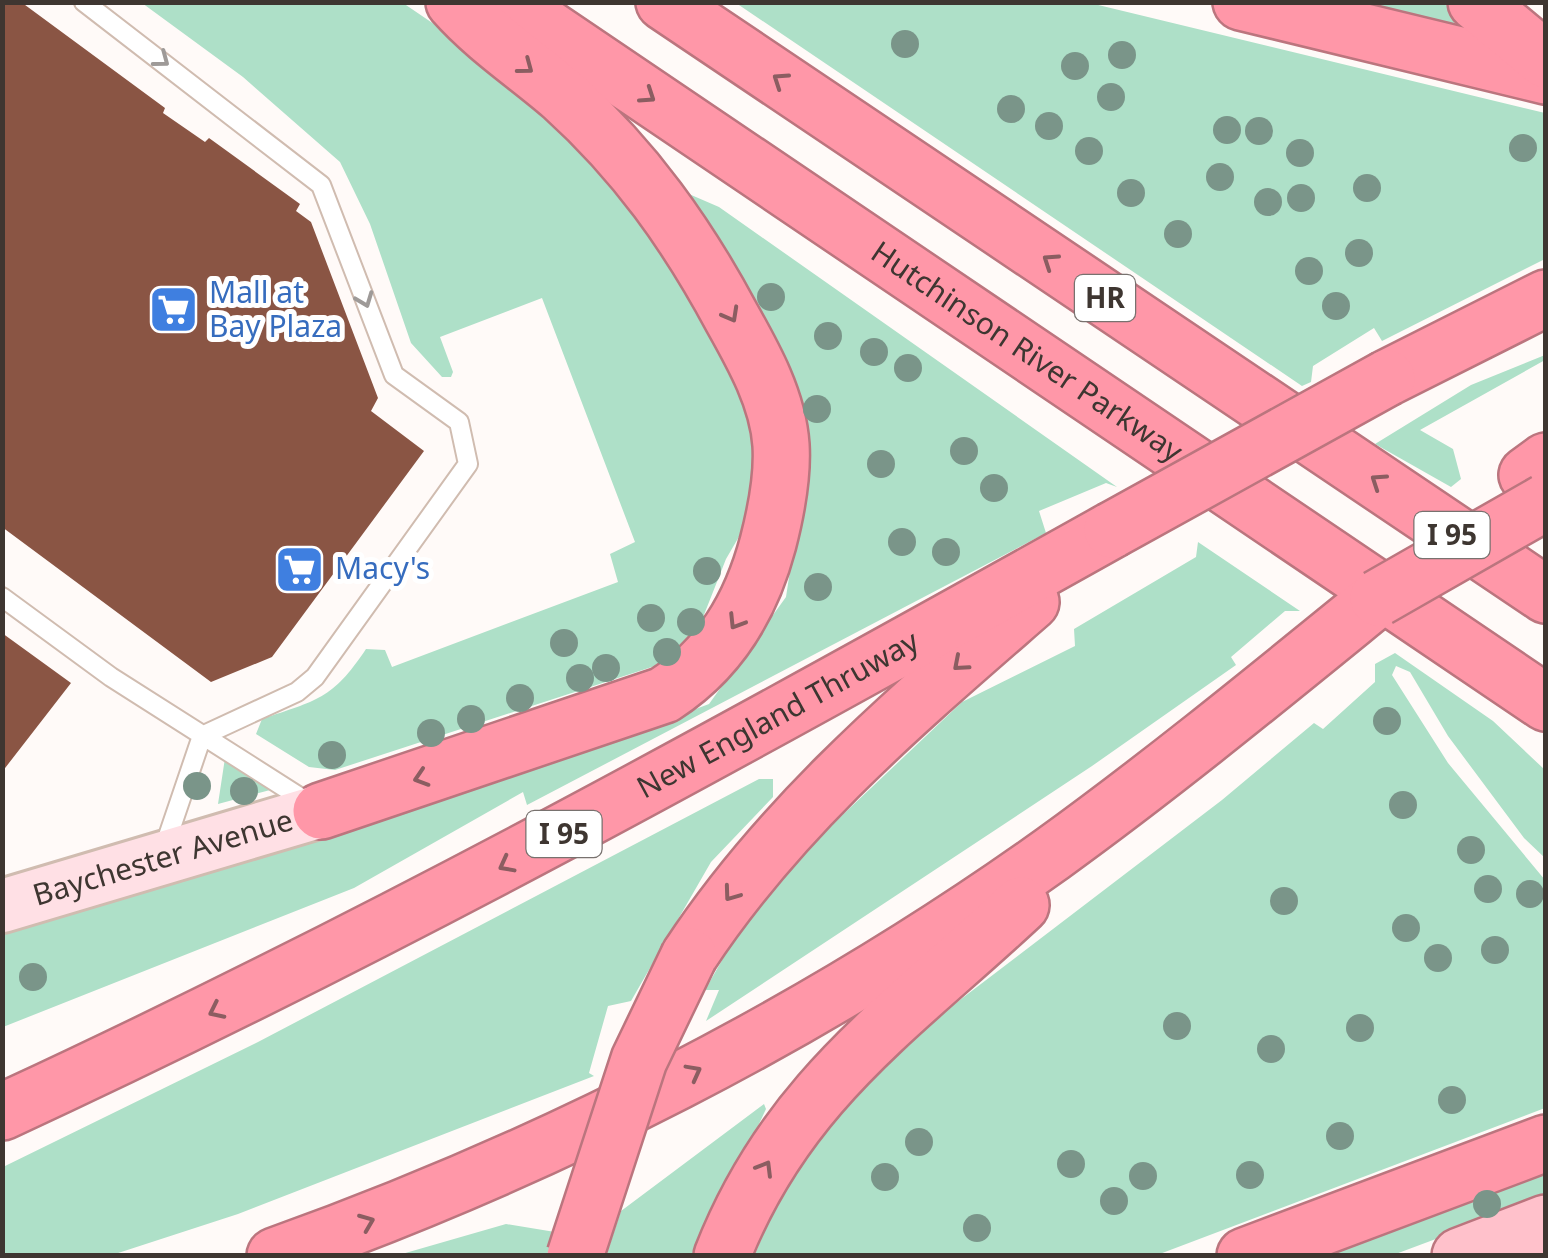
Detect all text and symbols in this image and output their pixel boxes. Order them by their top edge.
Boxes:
one-way arrow [151,48,170,67]
one-way arrow [515,56,533,73]
one-way arrow [772,74,791,92]
one-way arrow [637,84,655,103]
street label: Hutchinson River Parkway [864,231,1192,471]
one-way arrow [1042,255,1061,273]
place label: Mall at Bay Plaza [209,271,342,346]
road number: HR [1075,275,1135,321]
supermarket icon: Mall at Bay Plaza [148,284,200,336]
one-way arrow [354,290,374,308]
one-way arrow [719,305,738,323]
one-way arrow [1370,475,1389,493]
road number: I 95 [1414,512,1490,558]
supermarket icon: Macy's [274,543,326,595]
place label: Macy's [335,547,430,588]
one-way arrow [729,611,748,629]
street label: New England Thruway [629,619,926,807]
one-way arrow [953,652,972,670]
one-way arrow [414,766,431,786]
street label: Baychester Avenue [28,799,297,915]
road number: I 95 [526,811,602,857]
one-way arrow [498,852,516,872]
one-way arrow [726,883,743,901]
one-way arrow [208,999,226,1019]
one-way arrow [683,1064,701,1084]
one-way arrow [753,1161,772,1179]
one-way arrow [357,1213,374,1233]

